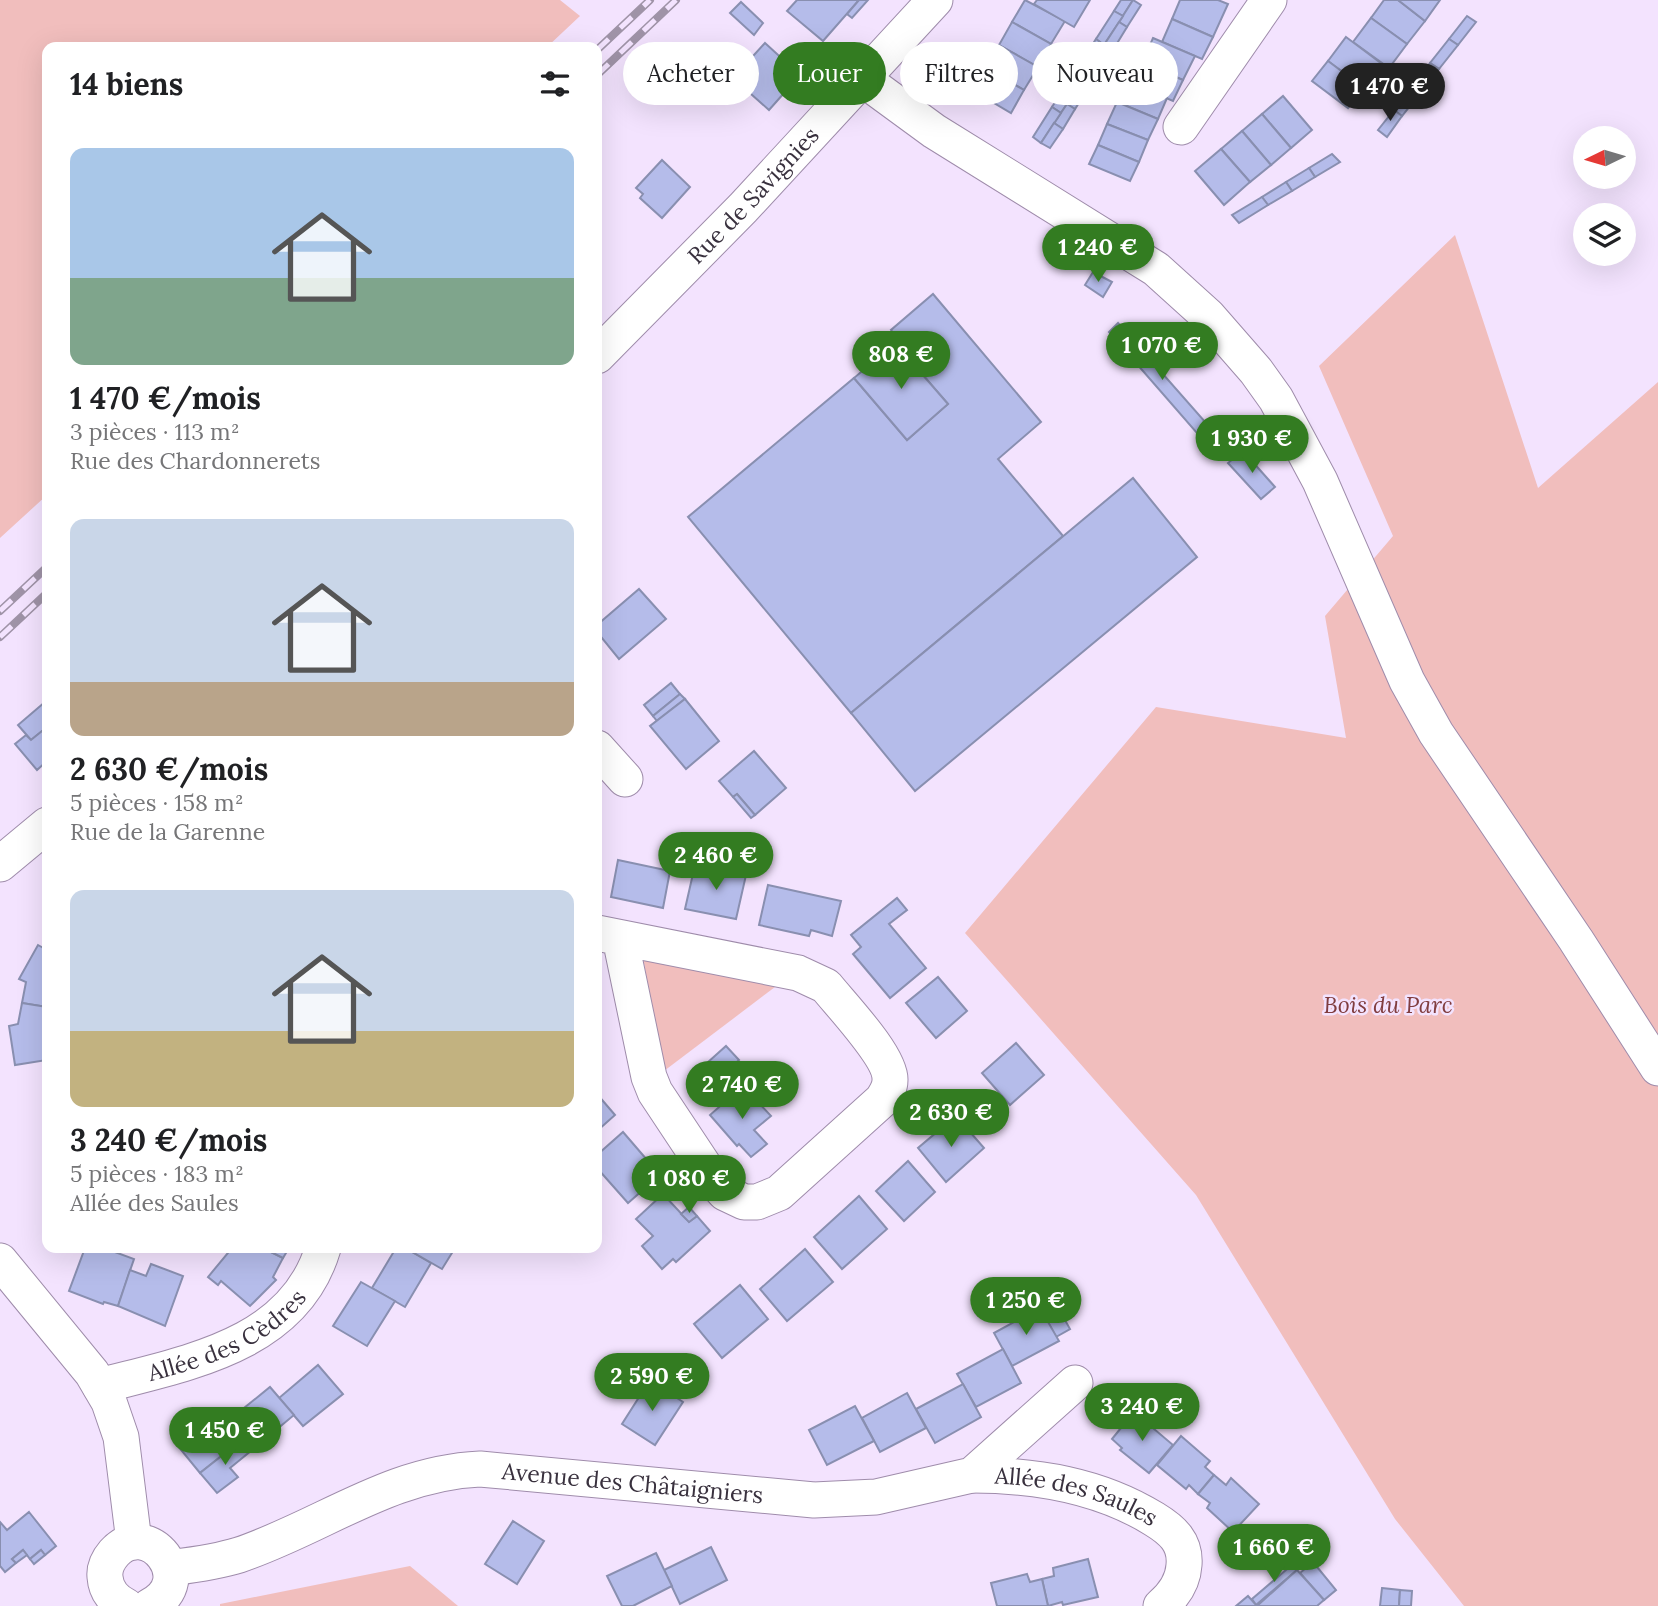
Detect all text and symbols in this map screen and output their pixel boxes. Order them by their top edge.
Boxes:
chip: Acheter [623,42,759,105]
chip: Louer [773,42,886,105]
chip: Filtres [900,42,1018,105]
chip: Nouveau [1032,42,1178,105]
pin: 1 470 € [1325,64,1455,123]
text: 14 biens [70,65,183,103]
icon: filters [536,65,574,103]
text: 1 470 € [1351,71,1429,100]
street label: Rue de Savignies [681,121,825,270]
north arrow [1573,126,1636,189]
map controls [1573,126,1636,266]
icon: home [259,194,385,320]
button: layers [1573,203,1636,266]
pin: 1 240 € [1033,224,1163,284]
text: 1 240 € [1058,232,1138,261]
pin: 1 070 € [1097,322,1227,382]
text: 1 070 € [1122,330,1202,359]
pin: 808 € [852,332,950,391]
text: 808 € [868,339,934,368]
text: 1 470 €/mois [70,379,261,417]
pin: 1 930 € [1187,416,1317,475]
text: 3 pièces · 113 m² [70,417,240,446]
text: 1 930 € [1212,423,1292,452]
text: Rue des Chardonnerets [70,446,320,475]
icon: home [259,565,385,691]
text: 2 630 €/mois [70,750,268,788]
text: 5 pièces · 158 m² [70,788,244,817]
text: Rue de la Garenne [70,817,265,846]
pin: 2 460 € [651,832,781,892]
text: 2 460 € [674,840,758,869]
icon: home [259,936,385,1062]
park label: Bois du Parc [1323,990,1453,1019]
pin: 2 740 € [677,1062,807,1121]
text: 2 740 € [702,1069,782,1098]
pin: 2 630 € [886,1090,1016,1149]
text: 2 630 € [909,1097,993,1126]
text: 3 240 €/mois [70,1121,267,1159]
pin: 1 080 € [624,1156,754,1215]
text: 5 pièces · 183 m² [70,1159,244,1188]
text: 1 080 € [648,1163,730,1192]
text: Allée des Saules [70,1188,239,1217]
pin: 1 250 € [961,1278,1091,1337]
street label: Allée des Cèdres [144,1283,312,1387]
text: 1 250 € [986,1285,1066,1314]
pin: 2 590 € [587,1354,717,1413]
text: 2 590 € [610,1361,694,1390]
pin: 3 240 € [1077,1384,1207,1443]
text: 3 240 € [1100,1391,1184,1420]
pin: 1 450 € [160,1408,290,1467]
text: 1 450 € [185,1415,265,1444]
street label: Avenue des Châtaigniers [500,1456,765,1509]
street label: Allée des Saules [993,1460,1163,1532]
pin: 1 660 € [1209,1524,1339,1584]
text: 1 660 € [1233,1532,1315,1561]

